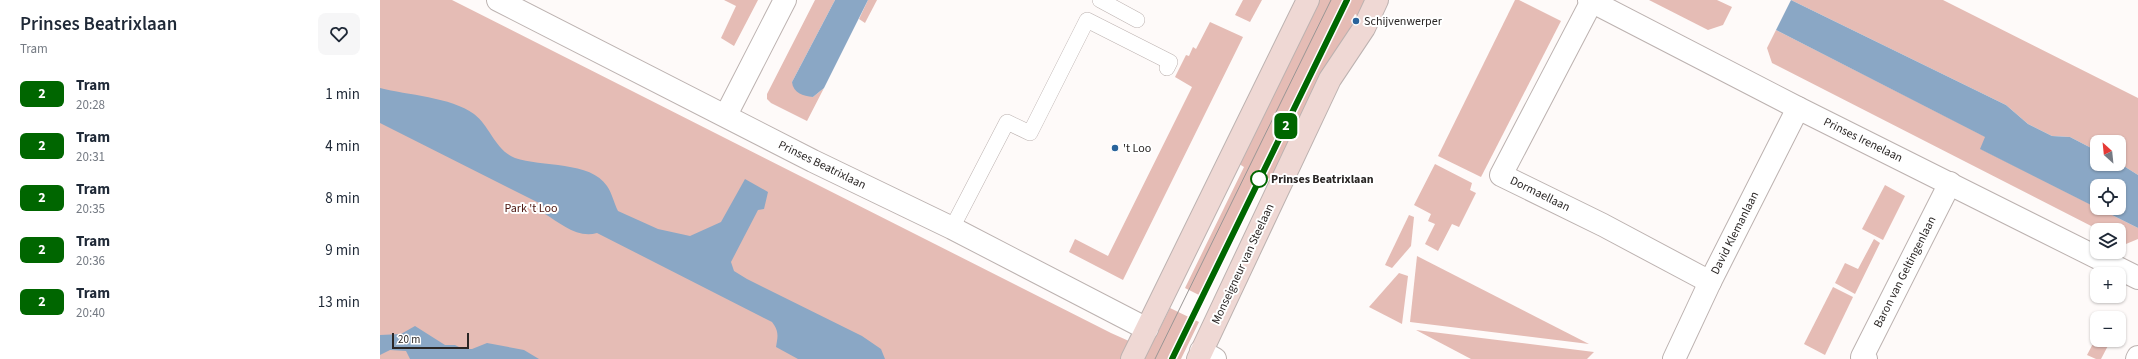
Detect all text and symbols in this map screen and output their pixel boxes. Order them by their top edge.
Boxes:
text: Prinses Beatrixlaan [20,11,177,38]
button: heart [318,13,360,55]
place label: Schijvenwerper [1364,13,1443,30]
marker: Schijvenwerper [1351,16,1361,26]
text: Tram [20,40,48,58]
text: Tram [76,75,110,96]
text: 2 [38,84,46,104]
text: 1 min [325,84,360,105]
text: 20:28 [76,96,105,114]
line badge: 2 [1273,113,1299,139]
street label: Prinses Irenelaan [1820,113,1906,167]
text: 2 [1282,116,1290,136]
text: Tram [76,127,110,148]
north arrow [2090,135,2126,171]
map controls [2090,135,2126,347]
text: 2 [38,136,46,156]
text: 4 min [325,136,360,157]
street label: Prinses Beatrixlaan [775,136,869,194]
place label: 't Loo [1123,140,1151,157]
marker: 't Loo [1110,143,1120,153]
text: 20:31 [76,148,105,166]
marker: Prinses Beatrixlaan [1250,170,1268,188]
place label: Prinses Beatrixlaan [1271,171,1374,188]
street label: Dormaellaan [1507,172,1573,216]
text: Tram [76,179,110,200]
button: locate [2090,179,2126,215]
text: 2 [38,188,46,208]
text: 8 min [325,188,360,209]
street label: David Klemanlaan [1707,188,1763,278]
text: 20:35 [76,200,105,218]
park label: Park 't Loo [505,200,557,217]
street label: Monseigneur van Steelaan [1208,201,1278,327]
street label: Baron van Geltingenlaan [1869,213,1941,331]
button: layers [2090,223,2126,259]
text: Tram [76,231,110,252]
text: 2 [38,240,46,260]
text: 9 min [325,240,360,261]
text: 20:36 [76,252,105,270]
button: + [2090,267,2126,303]
text: Tram [76,283,110,304]
text: 2 [38,292,46,312]
text: 13 min [318,292,360,313]
text: 20:40 [76,304,105,322]
button: − [2090,311,2126,347]
scale bar [392,331,469,350]
text: 20 m [398,332,420,347]

